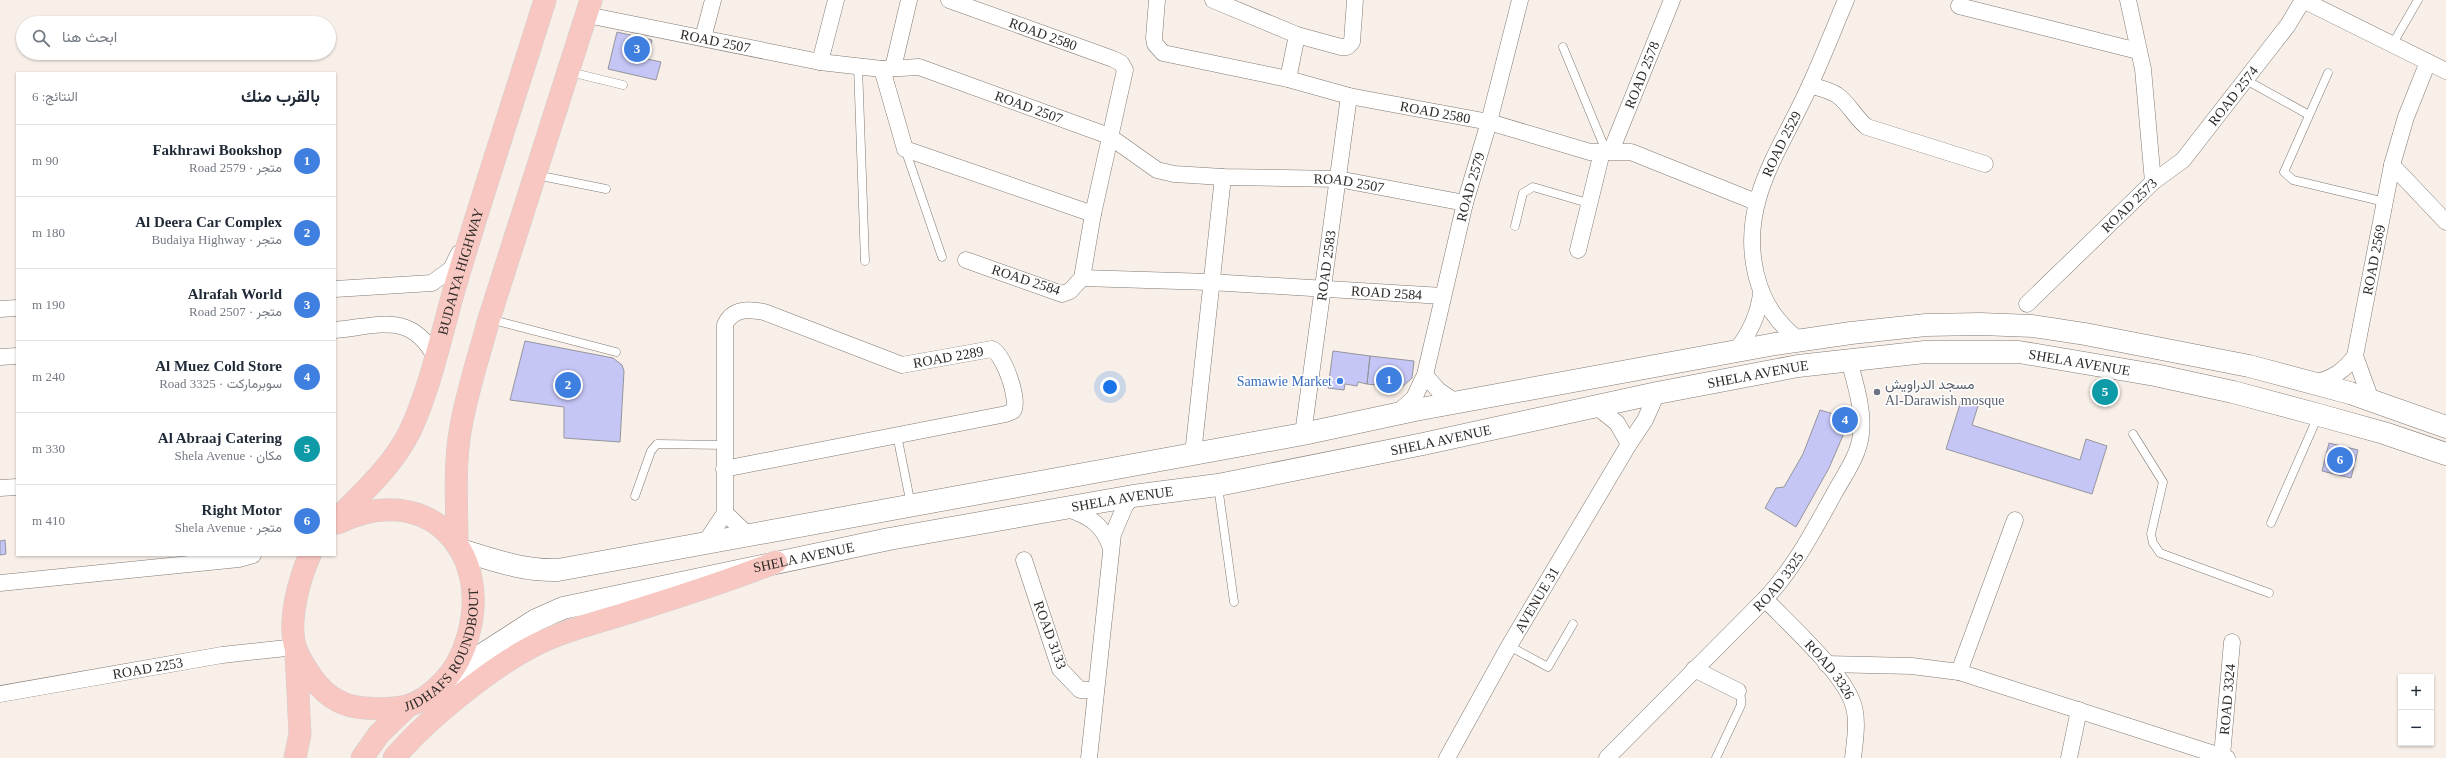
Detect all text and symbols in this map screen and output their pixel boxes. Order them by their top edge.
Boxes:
street label: ROAD 2580 [1007,15,1079,53]
search box [16,16,336,60]
icon: search [30,27,52,49]
street label: ROAD 2507 [679,27,752,55]
text: ابحث هنا [62,29,117,45]
pin: 3 [624,34,650,64]
street label: ROAD 2578 [1621,39,1662,111]
street label: ROAD 2574 [2205,63,2261,128]
text: بالقرب منك [241,87,320,106]
street label: ROAD 2507 [993,88,1065,126]
text: النتائج: 6 [32,89,78,104]
street label: ROAD 2580 [1399,98,1472,126]
street label: ROAD 2529 [1759,108,1804,179]
text: Fakhrawi Bookshop [152,142,282,158]
street label: ROAD 2579 [1453,151,1487,223]
text: 90 m [32,153,58,168]
text: 1 [304,153,310,168]
text: متجر · Road 2579 [189,160,282,175]
street label: ROAD 2507 [1314,171,1386,195]
street label: ROAD 2573 [2098,175,2160,235]
street label: BUDAIYA HIGHWAY [435,206,486,337]
text: Al Deera Car Complex [135,214,282,230]
street label: ROAD 2569 [2359,224,2388,296]
text: 180 m [32,225,65,240]
text: 2 [304,225,310,240]
street label: ROAD 2583 [1314,229,1338,302]
text: متجر · Budaiya Highway [151,232,282,247]
street label: ROAD 2584 [990,262,1062,298]
street label: ROAD 2584 [1351,283,1423,302]
text: Alrafah World [188,286,282,302]
text: 190 m [32,297,65,312]
text: 3 [304,297,310,312]
text: متجر · Road 2507 [189,304,282,319]
street label: ROAD 2289 [912,343,985,370]
street label: SHELA AVENUE [2028,346,2132,378]
street label: SHELA AVENUE [1706,357,1809,391]
text: Al Muez Cold Store [155,358,282,374]
pin: 1 [1376,365,1402,395]
text: 240 m [32,369,65,384]
text: 4 [304,369,310,384]
pin: 2 [555,370,581,400]
place label: Samawie Market [1237,374,1332,389]
text: سوبرماركت · Road 3325 [159,376,282,391]
marker: Samawie Market [1335,376,1345,386]
your location [1100,377,1120,397]
place label: مسجد الدراويش Al-Darawish mosque [1885,377,2004,408]
pin: 5 [2092,377,2118,407]
marker: مسجد الدراويش Al-Darawish mosque [1872,387,1882,397]
pin: 4 [1832,405,1858,435]
street label: SHELA AVENUE [1389,422,1493,458]
text: Al Abraaj Catering [158,430,282,446]
text: 330 m [32,441,65,456]
text: 5 [304,441,310,456]
pin: 6 [2327,445,2353,475]
text: مكان · Shela Avenue [175,448,282,463]
street label: SHELA AVENUE [1070,483,1174,514]
text: Right Motor [202,502,282,518]
text: 410 m [32,513,65,528]
text: 6 [304,513,310,528]
text: متجر · Shela Avenue [175,520,282,535]
street label: SHELA AVENUE [752,539,856,575]
street label: ROAD 3325 [1750,549,1806,614]
street label: AVENUE 31 [1511,564,1562,635]
street label: JIDHAFS ROUNDBOUT [403,587,481,714]
street label: ROAD 3133 [1031,599,1069,671]
street label: ROAD 3326 [1802,637,1858,701]
street label: ROAD 2253 [111,654,184,682]
street label: ROAD 3324 [2216,663,2238,735]
map controls [2398,674,2434,746]
button: + [2398,674,2434,710]
button: − [2398,710,2434,746]

